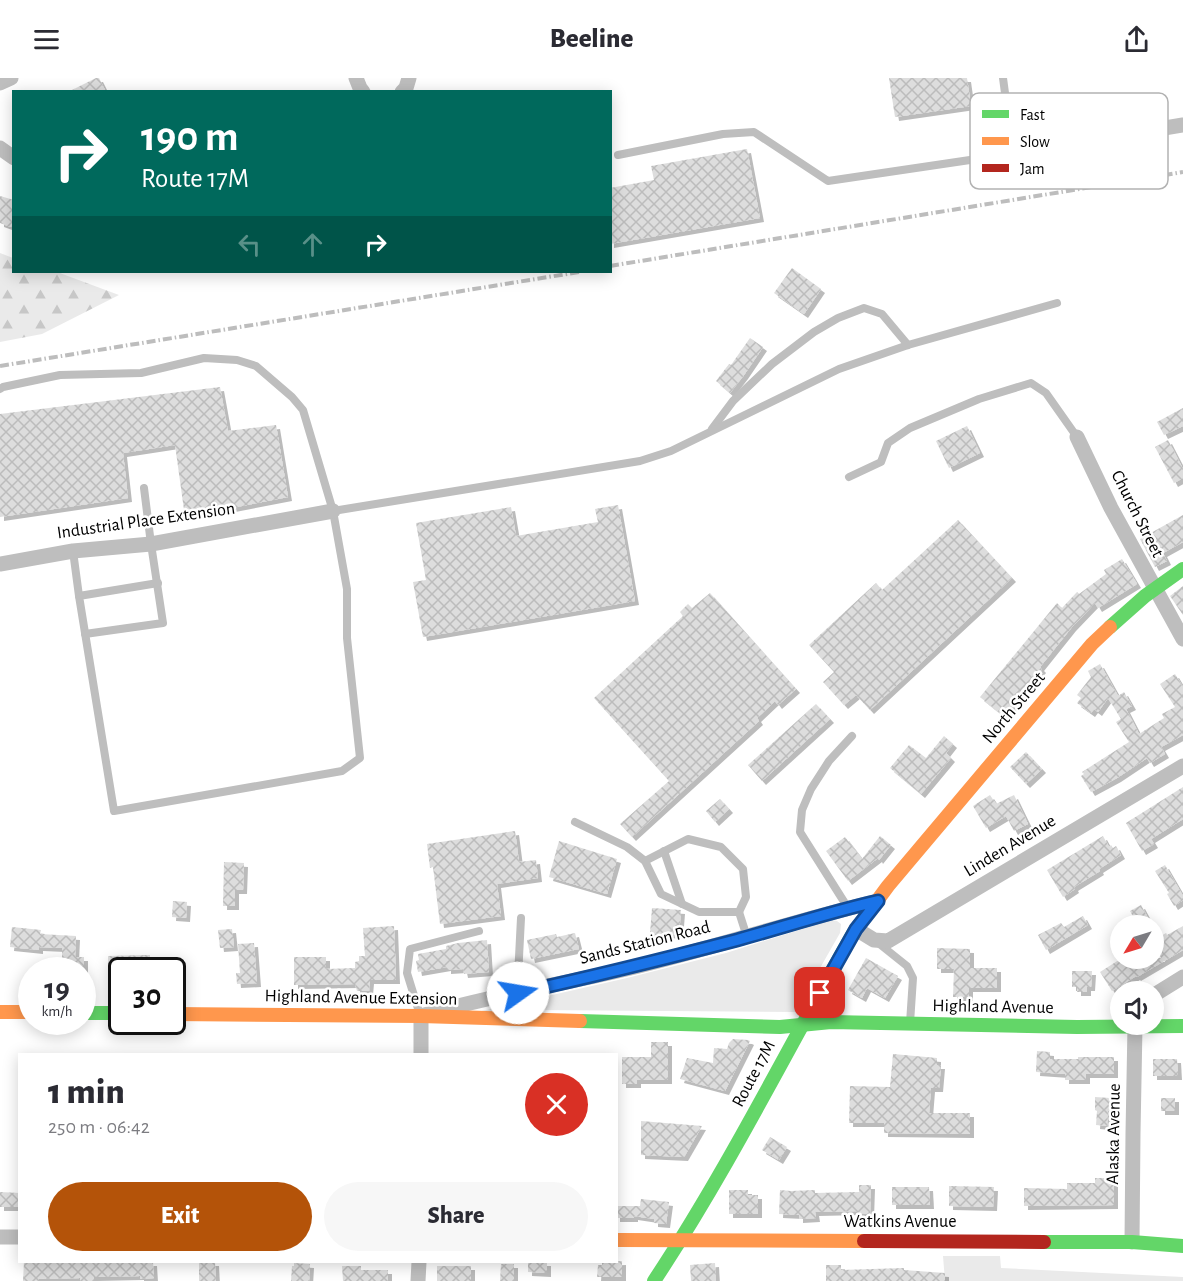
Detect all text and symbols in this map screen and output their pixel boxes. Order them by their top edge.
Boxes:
icon: menu [30,23,63,56]
icon: share [1120,23,1153,56]
text: Beeline [550,25,633,52]
legend [970,93,1168,189]
text: Fast [1020,107,1045,123]
icon: right [42,114,120,192]
text: 190 m [141,116,239,158]
text: Slow [1020,134,1050,150]
text: Jam [1020,161,1045,177]
text: Route 17M [141,165,249,192]
icon: left [233,228,266,261]
icon: ahead [296,228,329,261]
icon: right [359,228,392,261]
street label: Church Street [1107,468,1167,561]
street label: Industrial Place Extension [56,500,236,542]
street label: North Street [979,669,1049,747]
street label: Linden Avenue [961,812,1059,880]
north arrow [1110,915,1164,969]
map controls [1110,915,1164,1035]
street label: Sands Station Road [578,918,712,968]
speed limit sign: 30 [108,957,186,1035]
position arrow [486,961,550,1025]
pin [794,967,845,1018]
text: 19 [44,974,70,1004]
icon: arrive [803,976,836,1009]
button: sound [1110,981,1164,1035]
street label: Highland Avenue Extension [264,987,458,1009]
street label: Highland Avenue [932,997,1054,1017]
text: km/h [42,1004,72,1019]
street label: Route 17M [729,1038,779,1110]
button: close [525,1073,588,1136]
text: 1 min [48,1074,125,1110]
street label: Alaska Avenue [1104,1083,1124,1185]
text: 250 m · 06:42 [48,1117,150,1137]
button: Exit [48,1182,312,1251]
button: Share [324,1182,588,1251]
street label: Watkins Avenue [843,1213,957,1231]

